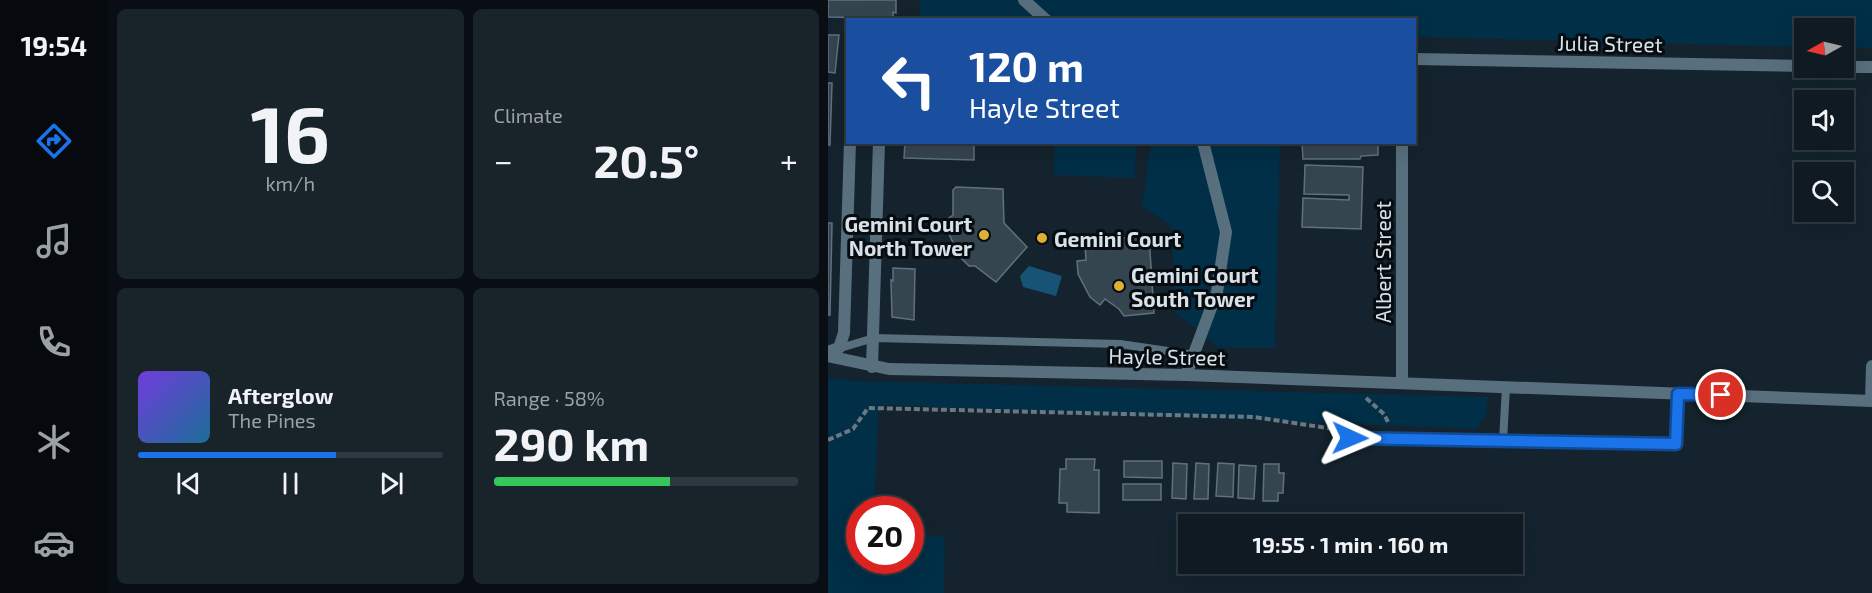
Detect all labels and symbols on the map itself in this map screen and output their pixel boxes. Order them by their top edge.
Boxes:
north arrow [1794,18,1854,78]
street label: Julia Street [1557,30,1663,56]
street label: Albert Street [1370,201,1395,323]
place label: Gemini Court North Tower [845,211,972,260]
place label: Gemini Court [1054,226,1182,251]
marker: Gemini Court North Tower [977,228,991,242]
marker: Gemini Court [1035,231,1049,245]
place label: Gemini Court South Tower [1131,262,1259,311]
marker: Gemini Court South Tower [1112,279,1126,293]
street label: Hayle Street [1108,342,1226,370]
pin [1695,369,1746,420]
position arrow [1318,406,1382,470]
speed limit sign: 20 [846,496,924,574]

